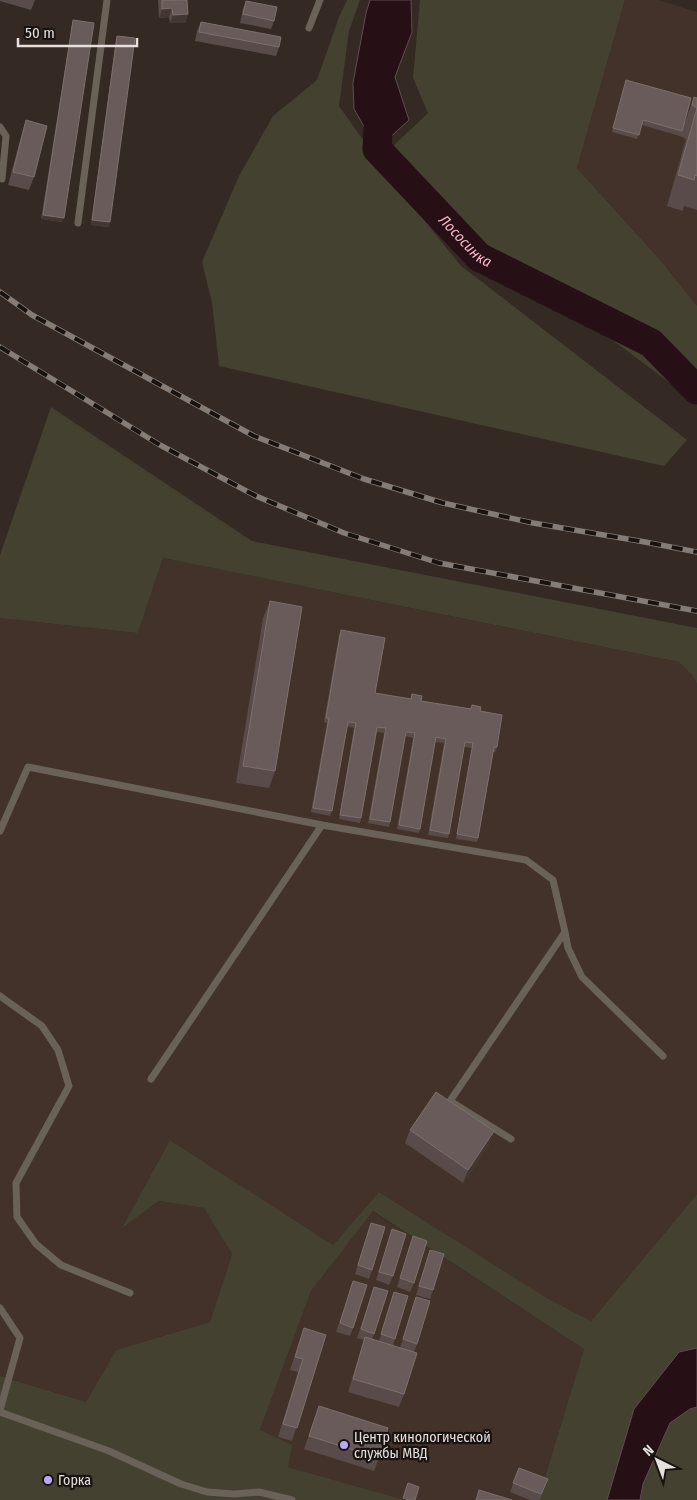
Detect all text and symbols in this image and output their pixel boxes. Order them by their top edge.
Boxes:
scale bar [18,15,136,47]
text: 50 m [25,24,55,42]
water label: Лососинка [434,211,495,271]
place label: Центр кинологической службы МВД [354,1429,491,1462]
north arrow [632,1435,682,1485]
marker: Центр кинологической службы МВД [338,1439,350,1451]
text: N [640,1442,657,1460]
place label: Горка [58,1472,91,1489]
marker: Горка [42,1474,54,1486]

